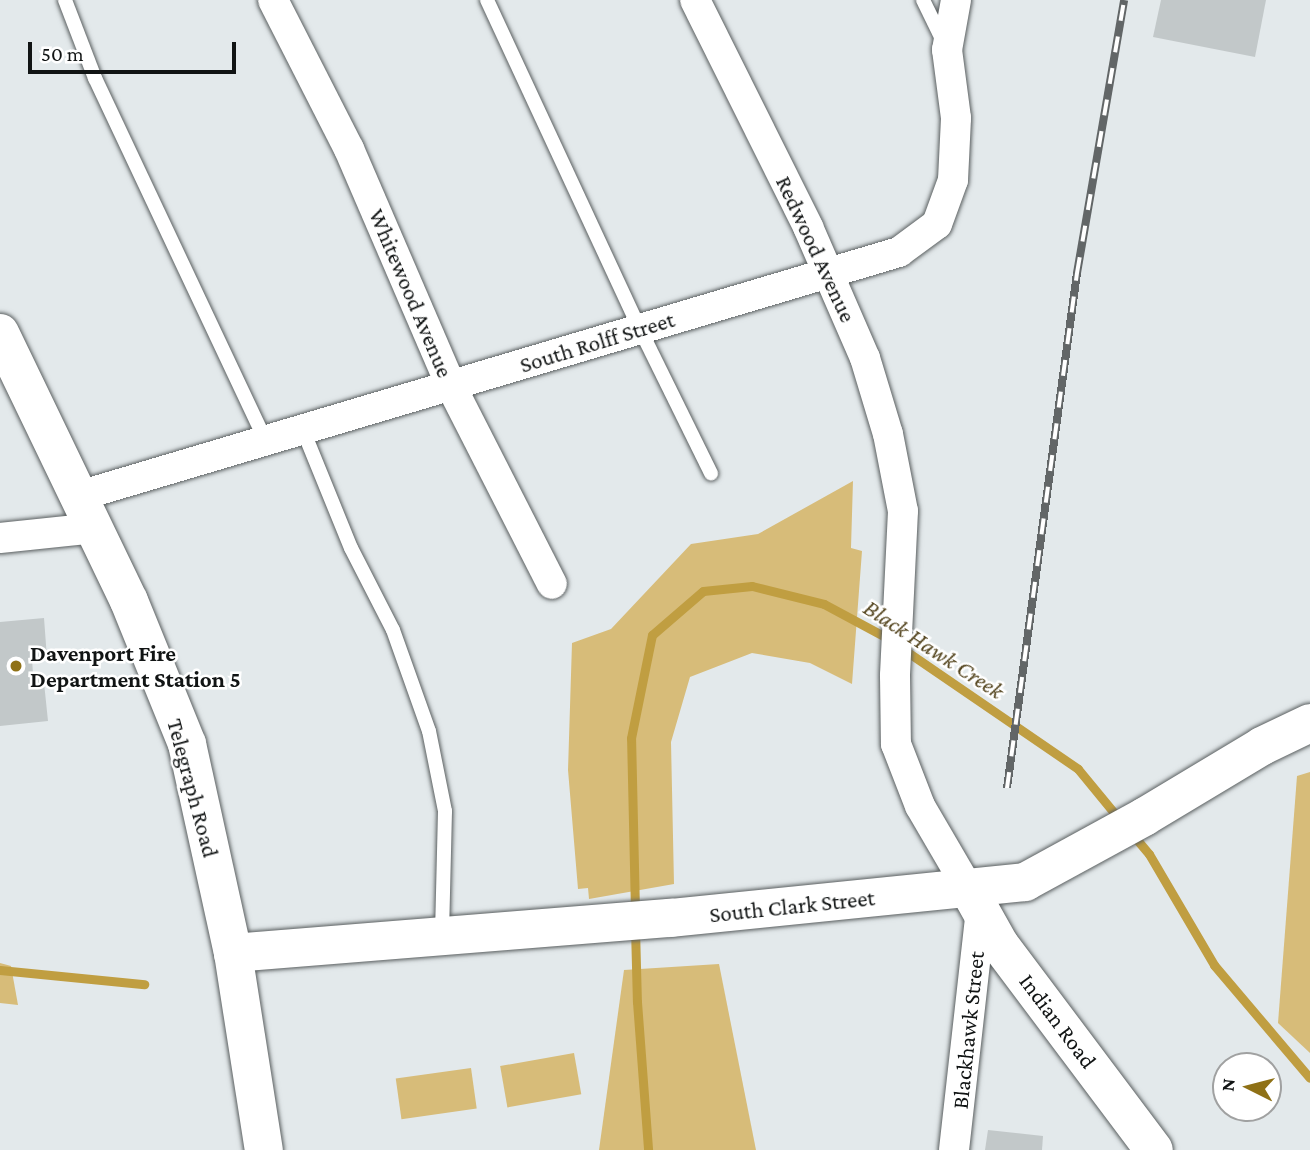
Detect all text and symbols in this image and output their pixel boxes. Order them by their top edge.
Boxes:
scale bar [32,28,240,72]
text: 50 m [41,42,84,66]
street label: Redwood Avenue [770,171,862,327]
street label: Whitewood Avenue [363,204,459,382]
street label: South Rolff Street [516,305,678,379]
water label: Black Hawk Creek [858,593,1010,705]
place label: Davenport Fire Department Station 5 [30,639,241,693]
marker: Davenport Fire Department Station 5 [8,658,24,674]
street label: Telegraph Road [161,716,225,860]
street label: South Clark Street [708,884,876,928]
street label: Blackhawk Street [946,950,990,1110]
street label: Indian Road [1013,968,1103,1074]
north arrow [1212,1052,1282,1122]
text: N [1216,1077,1239,1093]

